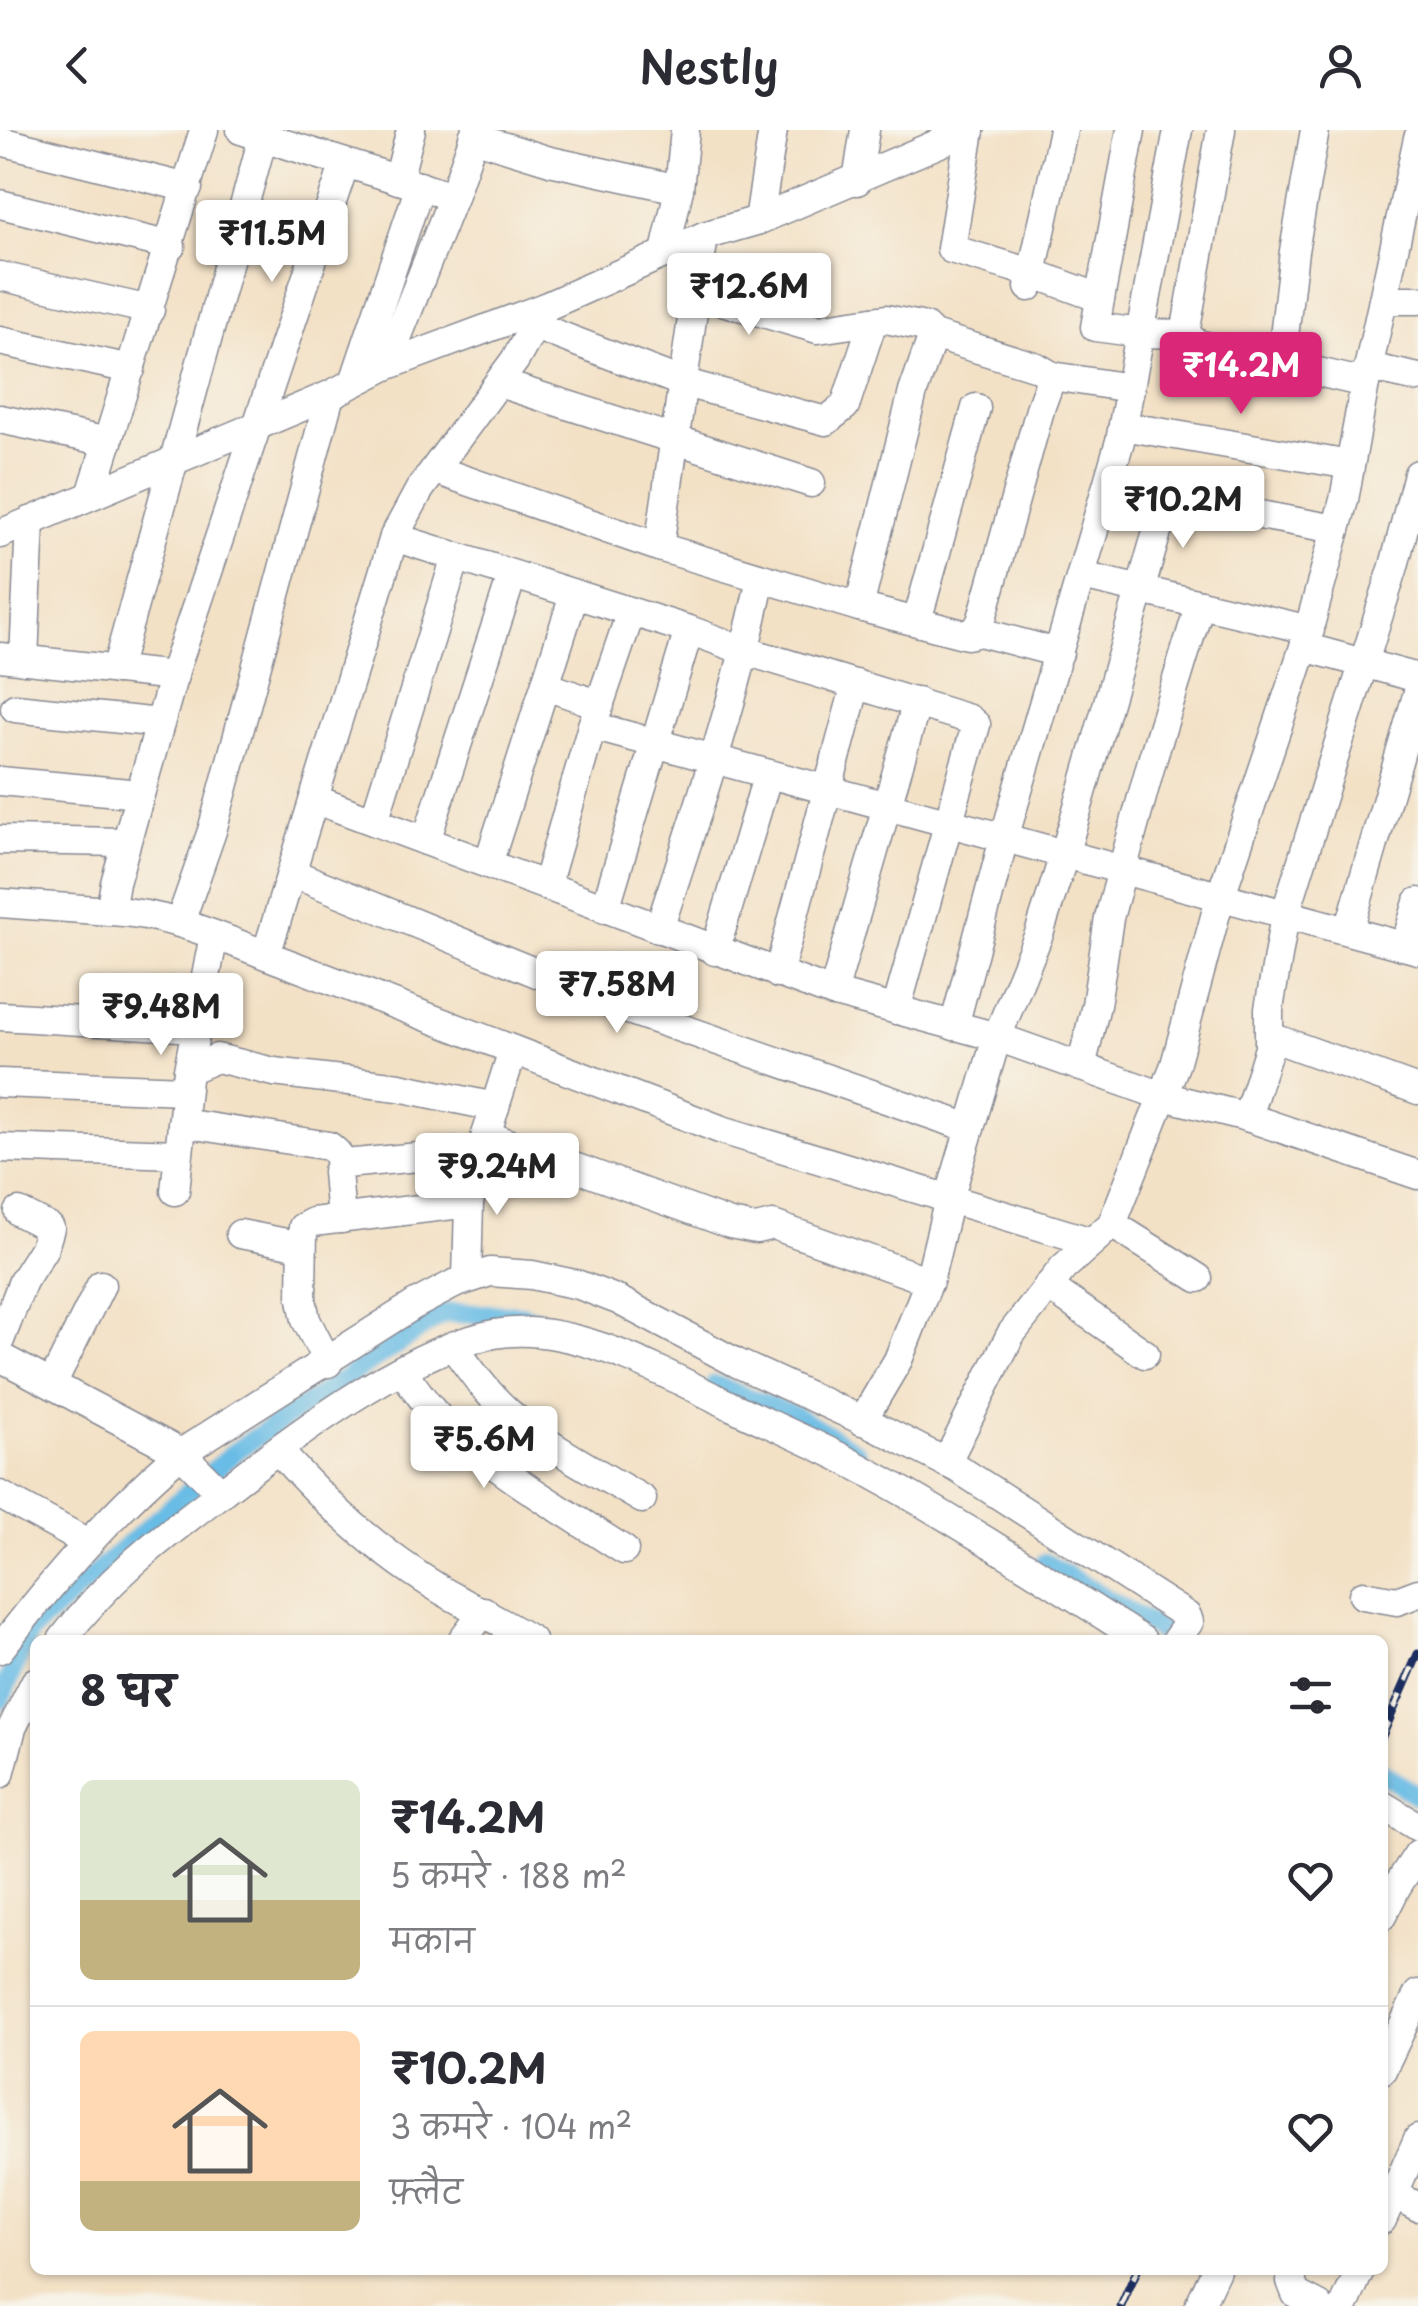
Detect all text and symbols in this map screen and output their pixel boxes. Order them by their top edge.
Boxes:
text: Nestly [639,31,779,99]
icon: back [50,38,105,93]
icon: person [1313,38,1368,93]
pin: ₹11.5M [191,200,353,285]
text: ₹11.5M [218,208,326,256]
pin: ₹12.6M [668,253,830,338]
text: ₹12.6M [689,261,809,309]
pin: ₹14.2M [1160,332,1322,417]
text: ₹14.2M [1182,340,1300,388]
pin: ₹10.2M [1102,466,1264,551]
text: ₹10.2M [1123,474,1243,522]
pin: ₹7.58M [536,951,698,1036]
text: ₹7.58M [558,959,676,1007]
pin: ₹9.48M [80,973,242,1058]
text: ₹9.48M [101,981,221,1029]
pin: ₹9.24M [416,1133,578,1218]
text: ₹9.24M [437,1141,557,1189]
pin: ₹5.6M [414,1406,554,1491]
text: ₹5.6M [433,1414,535,1462]
text: 8 घर [80,1657,176,1720]
icon: filters [1283,1668,1338,1723]
text: ₹14.2M [390,1784,545,1847]
icon: home [160,1820,280,1940]
text: 5 कमरे · 188 m² [390,1851,627,1899]
icon: heart [1283,1853,1338,1908]
text: मकान [390,1916,475,1964]
text: ₹10.2M [390,2035,547,2098]
icon: home [160,2071,280,2191]
text: 3 कमरे · 104 m² [390,2102,632,2150]
icon: heart [1283,2104,1338,2159]
text: फ़्लैट [390,2167,463,2215]

